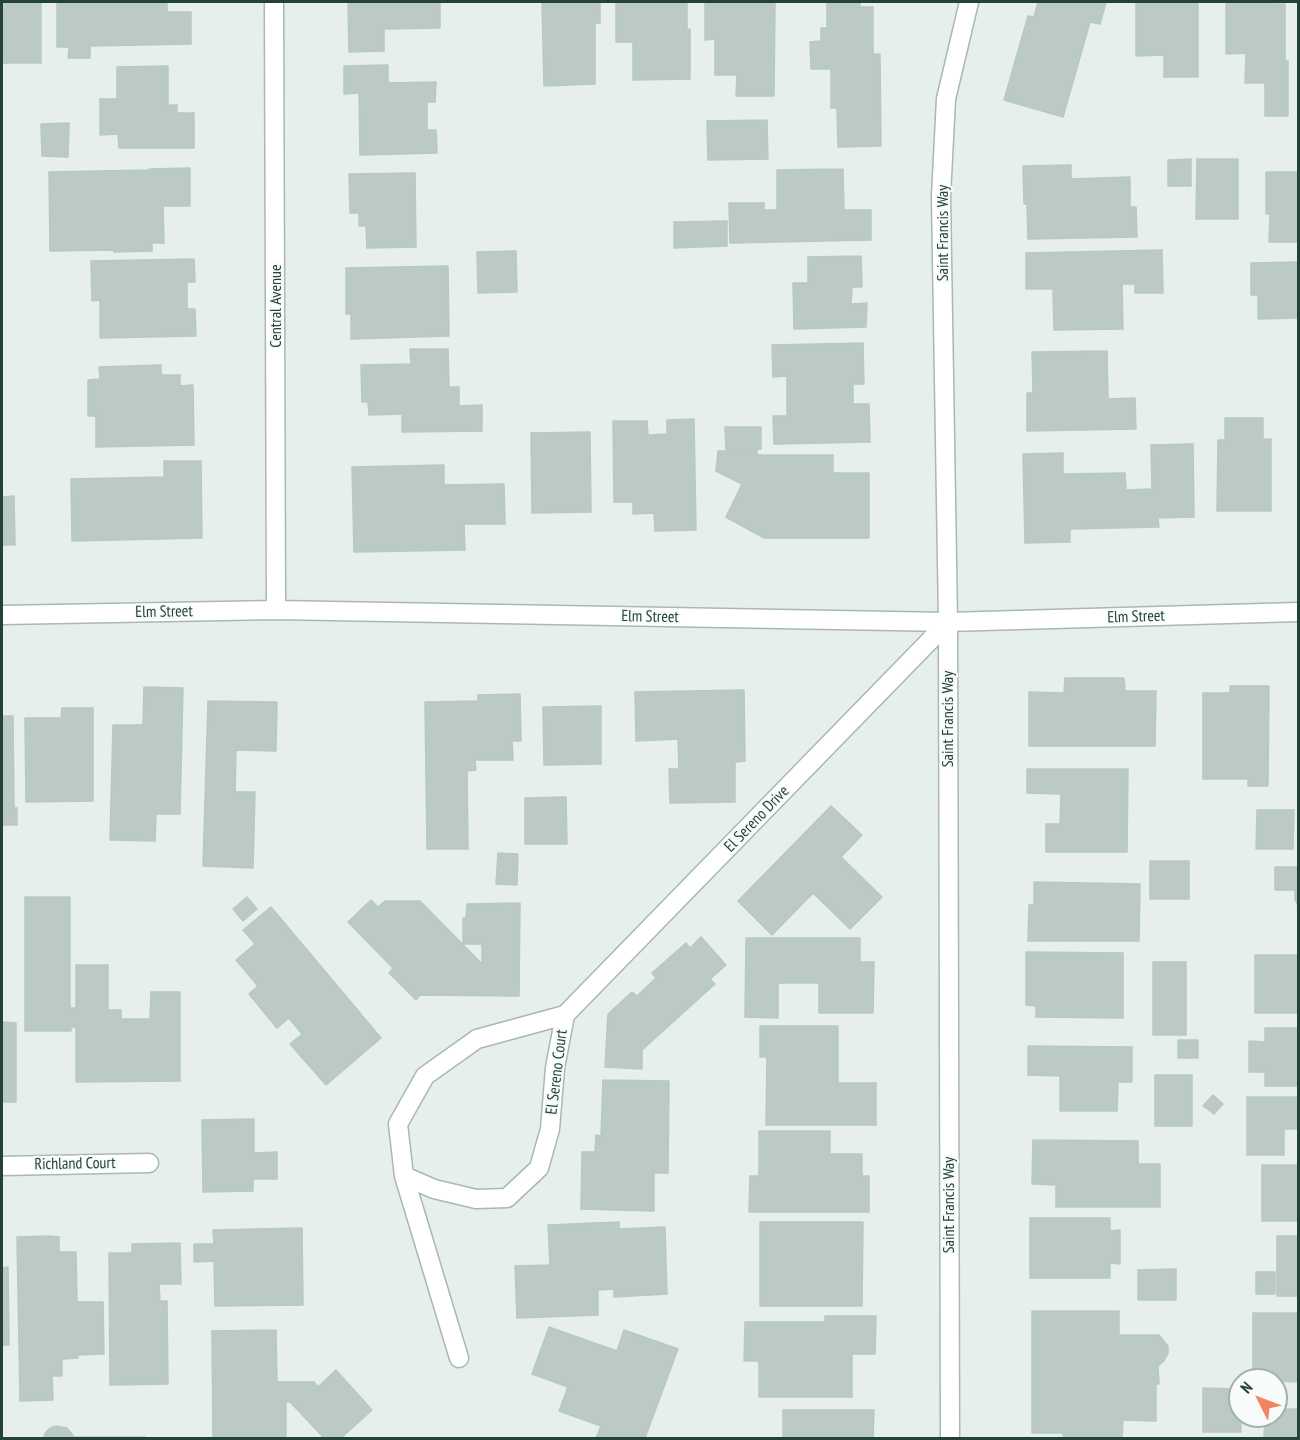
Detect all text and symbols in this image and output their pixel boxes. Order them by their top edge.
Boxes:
street label: Saint Francis Way [933,185,953,281]
street label: Central Avenue [266,264,286,348]
street label: Elm Street [135,602,193,622]
street label: Elm Street [1107,606,1165,628]
street label: Elm Street [621,607,679,627]
street label: Saint Francis Way [938,671,958,767]
street label: El Sereno Drive [721,782,793,856]
street label: El Sereno Court [542,1028,572,1116]
street label: Richland Court [34,1154,116,1174]
street label: Saint Francis Way [939,1157,959,1253]
north arrow [1228,1368,1288,1428]
text: N [1236,1377,1256,1397]

